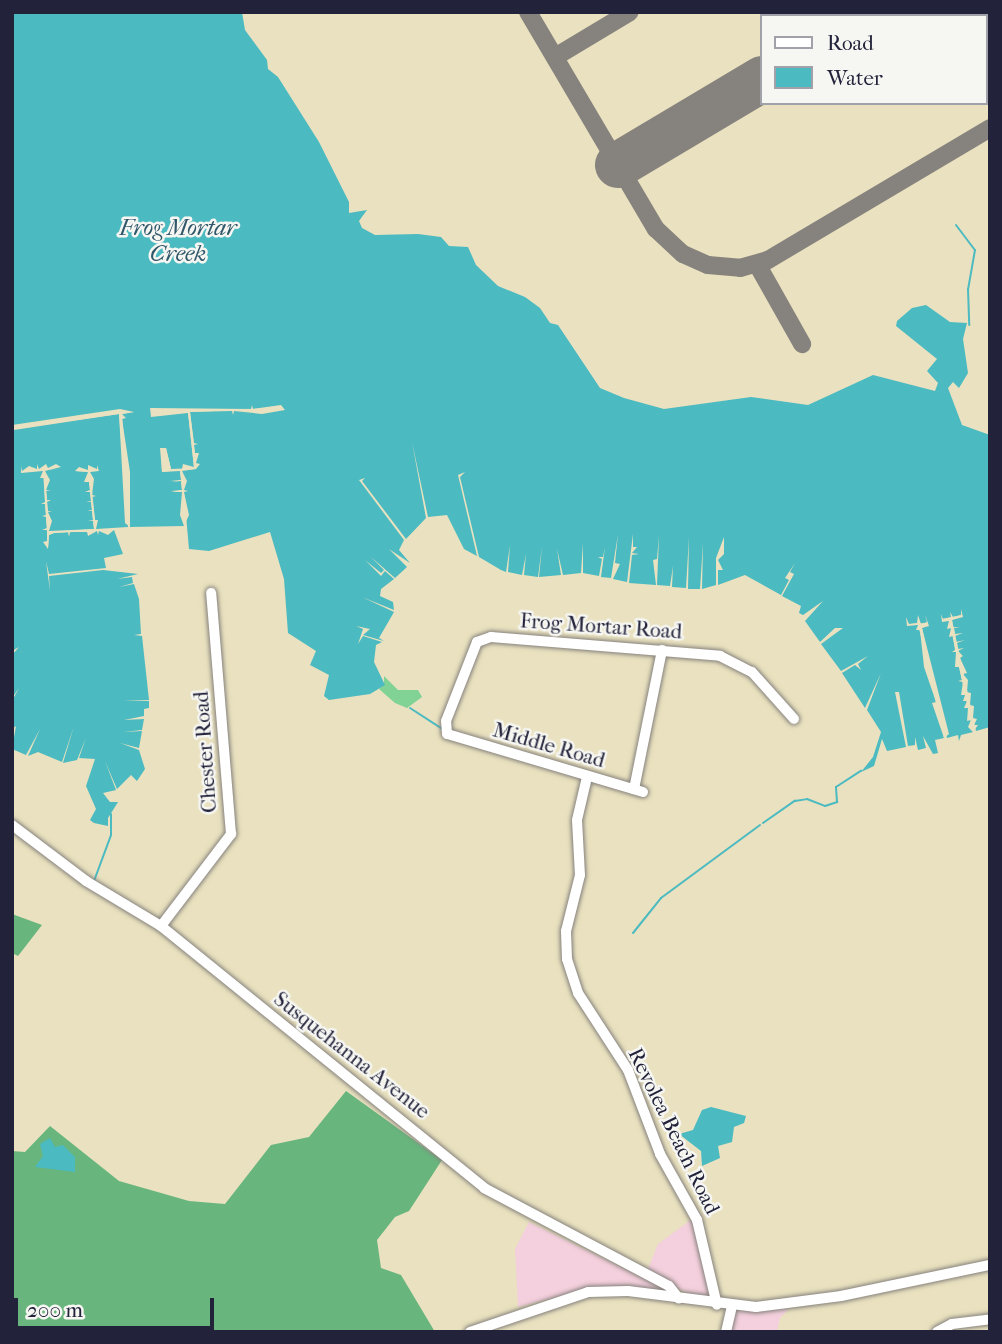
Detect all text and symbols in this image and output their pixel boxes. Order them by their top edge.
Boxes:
legend [760,14,988,105]
text: Road [827,31,874,55]
text: Water [827,66,883,90]
water label: Frog Mortar Creek [120,214,236,268]
street label: Frog Mortar Road [519,608,683,644]
street label: Chester Road [188,690,222,814]
street label: Middle Road [490,717,608,773]
street label: Susquehanna Avenue [269,986,435,1124]
street label: Revolea Beach Road [623,1044,725,1218]
scale bar [18,1284,217,1328]
text: 200 m [27,1298,83,1322]

